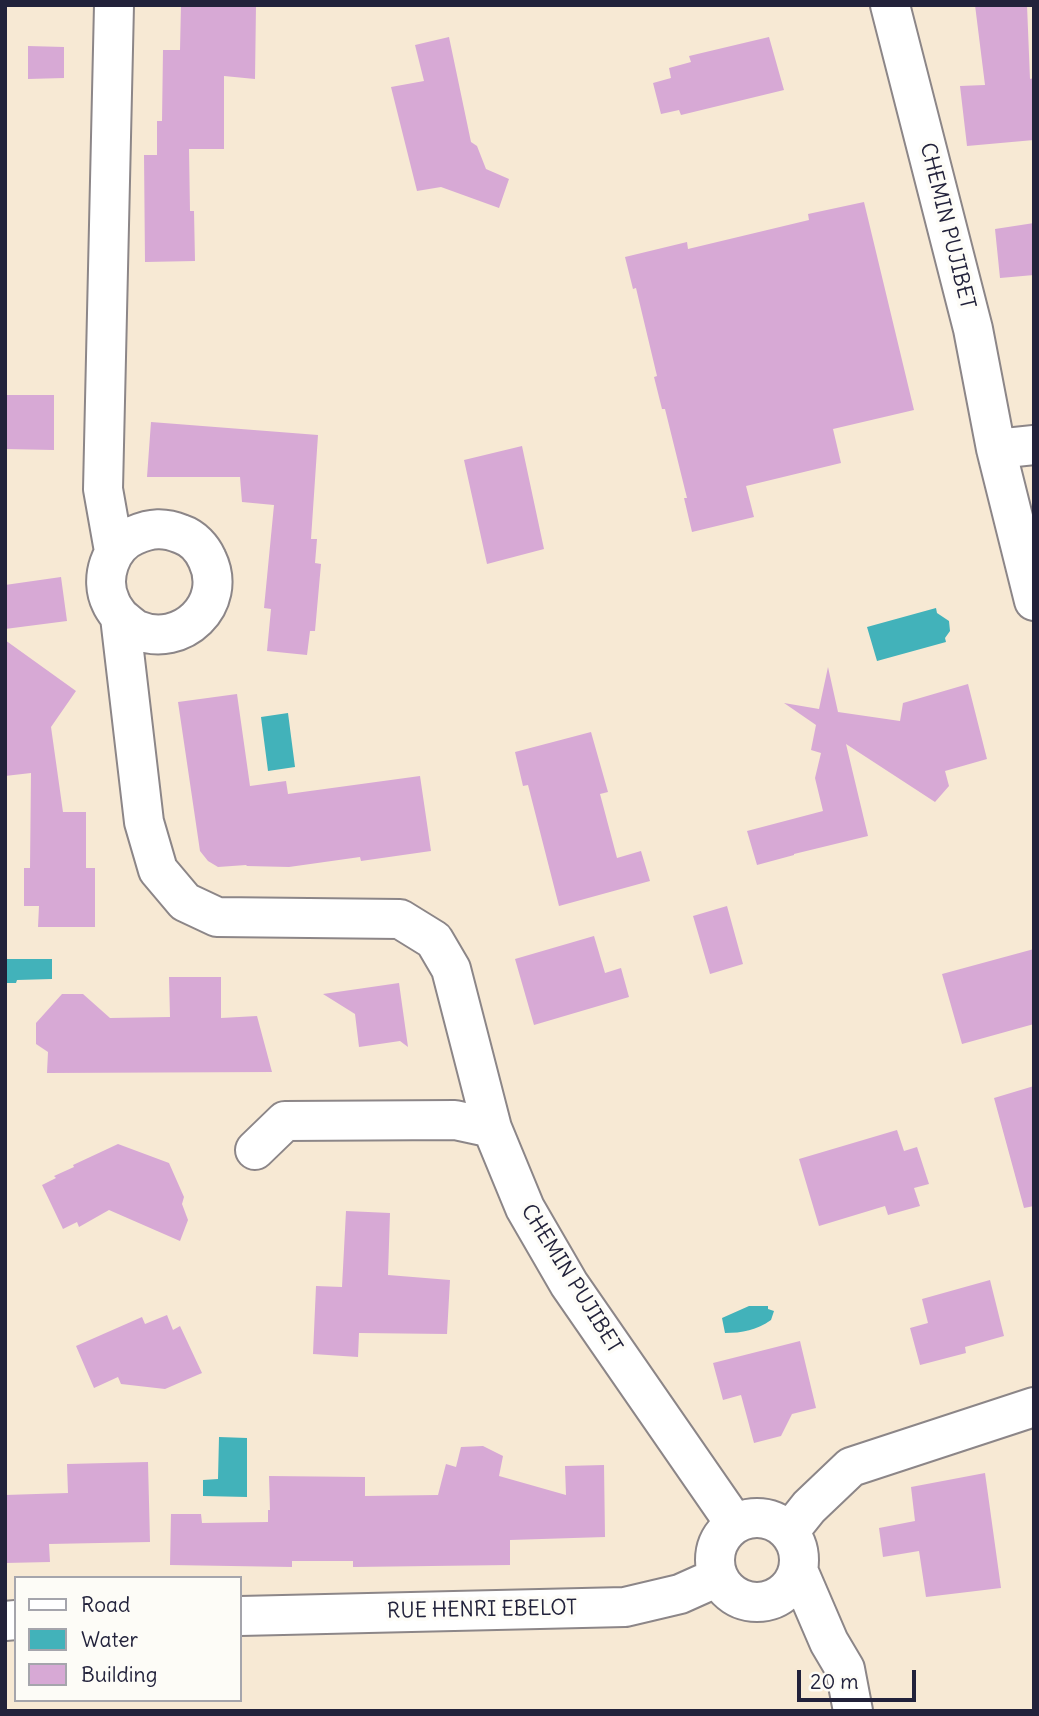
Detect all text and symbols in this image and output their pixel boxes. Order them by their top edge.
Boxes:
street label: CHEMIN PUJIBET [914,140,980,312]
street label: CHEMIN PUJIBET [515,1200,627,1358]
legend [14,1576,242,1702]
text: Road [81,1591,130,1618]
street label: RUE HENRI EBELOT [387,1596,577,1624]
text: Water [81,1626,138,1653]
scale bar [801,1656,920,1700]
text: Building [81,1661,157,1688]
text: 20 m [810,1668,859,1695]

